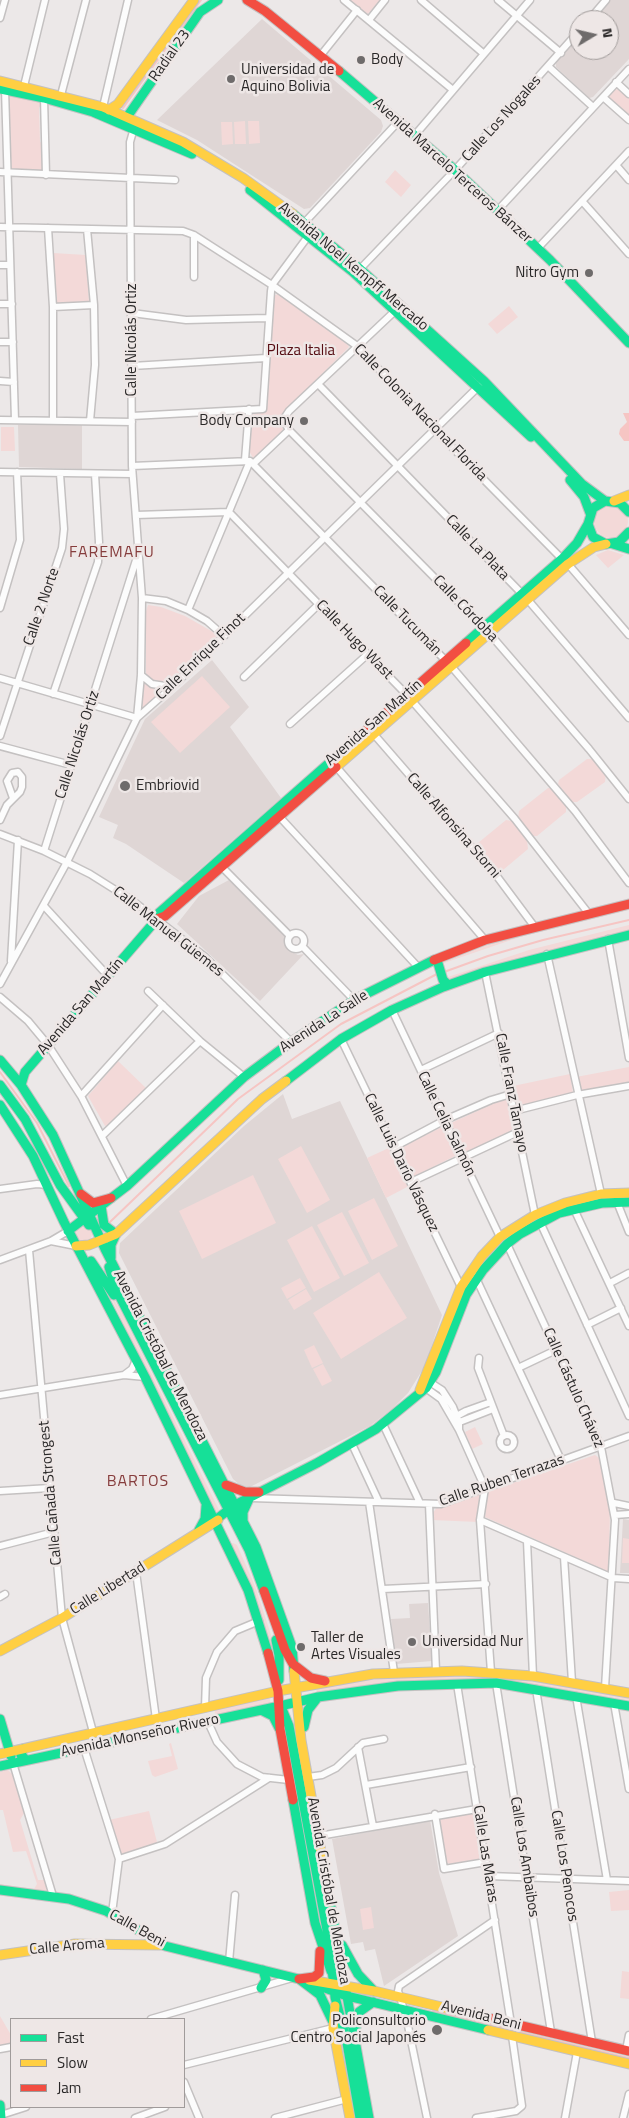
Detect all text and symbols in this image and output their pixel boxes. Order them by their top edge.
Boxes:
north arrow [569,10,619,60]
text: N [597,26,619,39]
street label: Radial 23 [146,27,194,85]
place label: Body [371,51,403,69]
marker: Body [355,54,367,66]
place label: Universidad de Aquino Bolivia [241,61,334,96]
street label: Calle Los Nogales [459,72,545,166]
marker: Universidad de Aquino Bolivia [225,73,237,85]
street label: Avenida Marcelo Terceros Bánzer [369,95,535,247]
street label: Avenida Noel Kempff Mercado [274,199,432,335]
place label: Nitro Gym [515,264,579,282]
marker: Nitro Gym [583,267,595,279]
street label: Calle Nicolás Ortiz [123,284,141,396]
street label: Calle Colonia Nacional Florida [350,341,490,485]
park label: Plaza Italia [267,342,335,360]
place label: Body Company [199,412,294,430]
marker: Body Company [298,415,310,427]
street label: Calle La Plata [441,511,513,585]
district label: FAREMAFU [68,543,156,563]
street label: Calle 2 Norte [20,566,64,648]
street label: Calle Córdoba [429,572,501,646]
street label: Calle Tucumán [369,582,445,660]
street label: Calle Hugo Wast [312,597,396,683]
street label: Calle Enrique Finot [153,610,249,704]
street label: Avenida San Martín [322,676,426,770]
street label: Calle Nicolás Ortiz [52,688,104,802]
street label: Calle Alfonsina Storni [402,770,504,882]
place label: Embriovid [136,777,199,795]
marker: Embriovid [118,779,132,793]
street label: Calle Manuel Güemes [109,883,227,981]
street label: Avenida San Martín [34,955,128,1059]
street label: Avenida La Salle [277,987,371,1057]
street label: Calle Franz Tamayo [491,1032,531,1154]
street label: Calle Celia Salmón [413,1069,479,1179]
street label: Calle Luis Darío Vásquez [360,1091,442,1235]
street label: Avenida Cristóbal de Mendoza [109,1268,211,1444]
street label: Calle Cástulo Chávez [539,1325,607,1451]
street label: Calle Cañada Strongest [36,1420,66,1566]
street label: Calle Ruben Terrazas [437,1451,567,1511]
district label: BARTOS [106,1472,170,1492]
street label: Calle Libertad [67,1559,149,1619]
place label: Taller de Artes Visuales [311,1629,401,1664]
place label: Universidad Nur [422,1633,523,1651]
marker: Universidad Nur [406,1636,418,1648]
marker: Taller de Artes Visuales [295,1641,307,1653]
street label: Avenida Monseñor Rivero [59,1710,221,1762]
street label: Calle Los Ambaibos [506,1795,542,1919]
street label: Avenida Cristóbal de Mendoza [303,1796,353,1986]
street label: Calle Las Maras [468,1804,502,1904]
street label: Calle Los Penocos [546,1809,582,1923]
street label: Calle Beni [106,1906,168,1952]
street label: Calle Aroma [29,1935,105,1959]
street label: Avenida Beni [439,1997,523,2035]
place label: Policonsultorio Centro Social Japonés [290,2012,426,2047]
legend [10,2018,185,2108]
marker: Policonsultorio Centro Social Japonés [430,2023,444,2037]
text: Fast [57,2026,84,2049]
text: Slow [57,2051,88,2074]
text: Jam [57,2076,81,2099]

